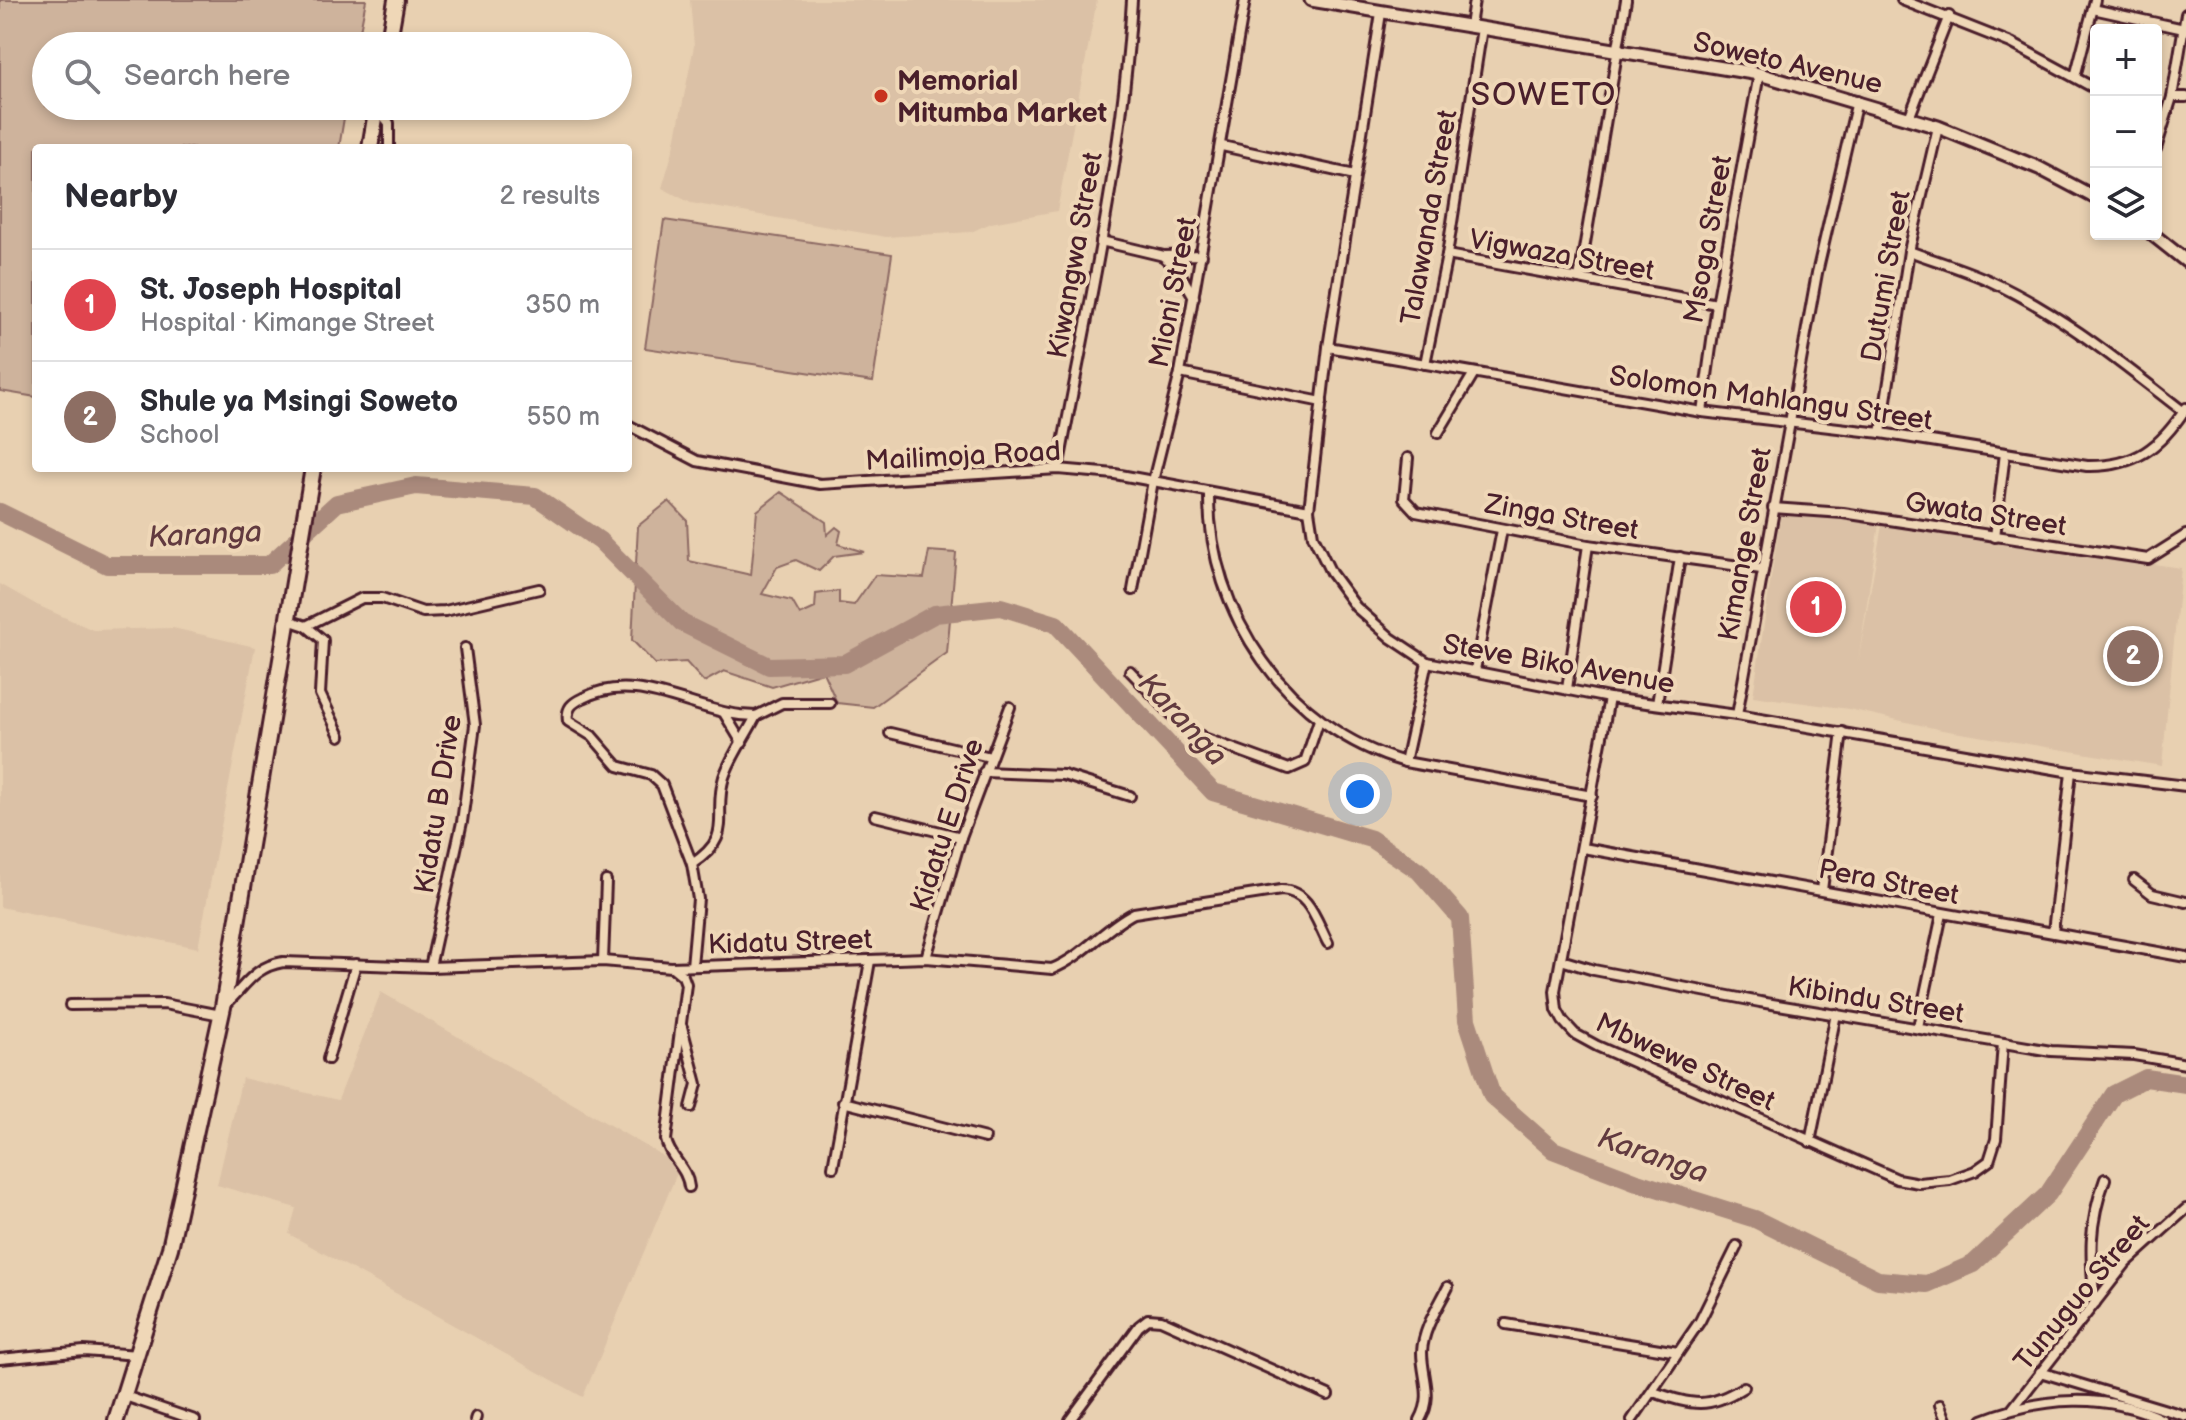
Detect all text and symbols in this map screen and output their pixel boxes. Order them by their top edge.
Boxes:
map controls [2090,24,2162,240]
button: + [2090,24,2162,96]
street label: Soweto Avenue [1690,26,1885,101]
search box [32,32,632,120]
icon: search [60,54,104,98]
text: Search here [124,58,290,94]
place label: Memorial Mitumba Market [897,65,1107,130]
district label: SOWETO [1471,76,1617,115]
marker: Memorial Mitumba Market [872,87,890,105]
button: − [2090,96,2162,168]
street label: Talawanda Street [1394,107,1465,327]
street label: Kiwangwa Street [1041,149,1110,361]
street label: Msoga Street [1677,152,1740,326]
button: layers [2090,168,2162,240]
text: Nearby [64,176,178,217]
text: 2 results [500,181,600,212]
street label: Dutumi Street [1855,187,1918,365]
street label: Mioni Street [1143,214,1204,370]
street label: Vigwaza Street [1467,223,1657,288]
text: St. Joseph Hospital [140,272,402,308]
text: 1 [85,290,95,321]
text: 350 m [525,290,600,321]
text: Hospital · Kimange Street [140,308,435,339]
street label: Solomon Mahlangu Street [1607,359,1935,438]
text: Shule ya Msingi Soweto [140,384,458,420]
text: 2 [82,402,98,433]
text: 550 m [526,402,600,433]
text: School [140,420,219,451]
street label: Mailimoja Road [865,435,1062,478]
street label: Kimange Street [1712,444,1779,644]
street label: Gwata Street [1903,485,2069,544]
street label: Zinga Street [1481,488,1642,547]
water label: Karanga [147,514,263,556]
pin: 1 [1790,577,1842,637]
pin: 2 [2107,626,2159,686]
street label: Steve Biko Avenue [1440,628,1677,701]
water label: Karanga [1130,666,1234,774]
street label: Kidatu B Drive [408,712,469,896]
street label: Kidatu E Drive [904,735,991,916]
your location [1340,774,1380,814]
street label: Pera Street [1816,853,1962,912]
street label: Kidatu Street [707,923,873,962]
street label: Kibindu Street [1785,970,1967,1031]
street label: Mbwewe Street [1590,1006,1781,1118]
water label: Karanga [1593,1120,1713,1192]
street label: Tunuguo Street [2007,1208,2157,1378]

